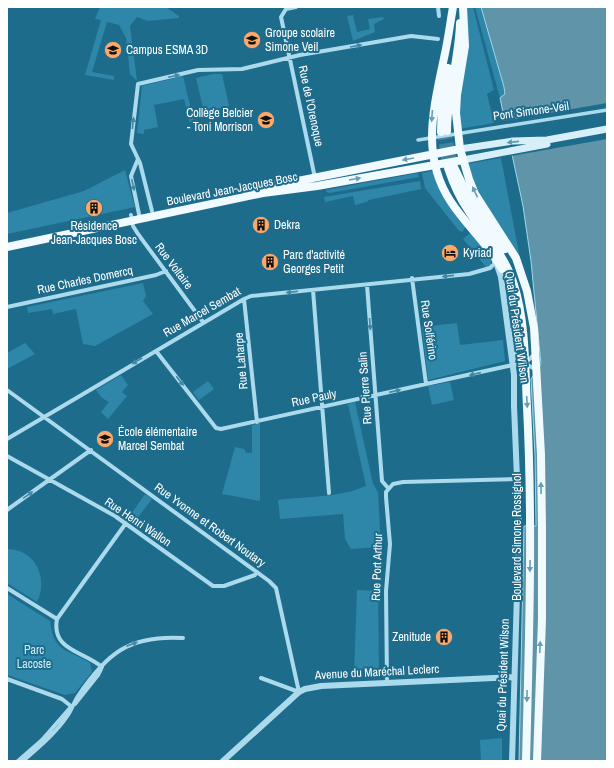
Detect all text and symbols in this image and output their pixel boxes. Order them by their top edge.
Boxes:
place label: Groupe scolaire Simone Veil [265,25,335,55]
school or university icon: Groupe scolaire Simone Veil [242,30,262,50]
school or university icon: Campus ESMA 3D [103,40,123,60]
place label: Campus ESMA 3D [126,42,208,58]
one-way arrow [350,43,362,49]
street label: Rue de l'Orenoque [295,64,327,148]
one-way arrow [168,72,180,78]
street label: Pont Simone-Veil [492,98,570,124]
place label: Collège Belcier - Toni Morrison [186,105,254,135]
school or university icon: Collège Belcier - Toni Morrison [256,110,276,130]
one-way arrow [429,110,436,123]
one-way arrow [130,117,136,129]
one-way arrow [507,139,519,145]
one-way arrow [402,156,415,162]
street label: Boulevard Jean-Jacques Bosc [165,168,299,210]
one-way arrow [349,176,361,182]
one-way arrow [130,179,136,192]
one-way arrow [471,185,477,197]
building icon: Résidence Jean-Jacques Bosc [84,198,104,218]
building icon: Dekra [251,215,271,235]
place label: Dekra [274,217,301,233]
place label: Résidence Jean-Jacques Bosc [51,218,137,248]
street label: Rue Voltaire [151,240,197,292]
hotel icon: Kyriad [440,243,460,263]
place label: Kyriad [463,245,491,261]
place label: Parc d'activité Georges Petit [283,247,345,277]
building icon: Parc d'activité Georges Petit [260,252,280,272]
street label: Rue Charles Domercq [36,262,134,298]
street label: Quai du Président Wilson [501,270,533,384]
one-way arrow [442,272,454,279]
street label: Rue Marcel Sembat [160,283,244,341]
one-way arrow [286,289,298,295]
street label: Rue Solférino [417,299,441,361]
one-way arrow [366,318,373,330]
street label: Rue Laharpe [231,332,251,390]
street label: Rue Pierre Salin [354,351,376,425]
one-way arrow [131,358,143,365]
one-way arrow [468,371,481,377]
one-way arrow [176,376,184,387]
street label: Rue Pauly [290,385,338,411]
one-way arrow [389,387,401,393]
one-way arrow [523,396,530,408]
place label: École élémentaire Marcel Sembat [118,424,197,454]
school or university icon: École élémentaire Marcel Sembat [95,429,115,449]
street label: Boulevard Simone Rossignol [509,473,525,601]
street label: Rue Yvonne et Robert Noutary [151,479,269,571]
one-way arrow [538,482,545,494]
one-way arrow [23,491,34,499]
street label: Rue Henri Wallon [101,494,175,550]
street label: Rue Port Arthur [368,532,386,601]
one-way arrow [526,560,533,572]
street label: Quai du Président Wilson [493,618,513,732]
building icon: Zenitude [434,627,454,647]
place label: Zenitude [392,629,431,645]
one-way arrow [127,641,139,647]
one-way arrow [537,641,544,653]
park label: Parc Lacoste [17,642,51,672]
street label: Avenue du Maréchal Leclerc [313,661,440,683]
one-way arrow [524,690,530,703]

